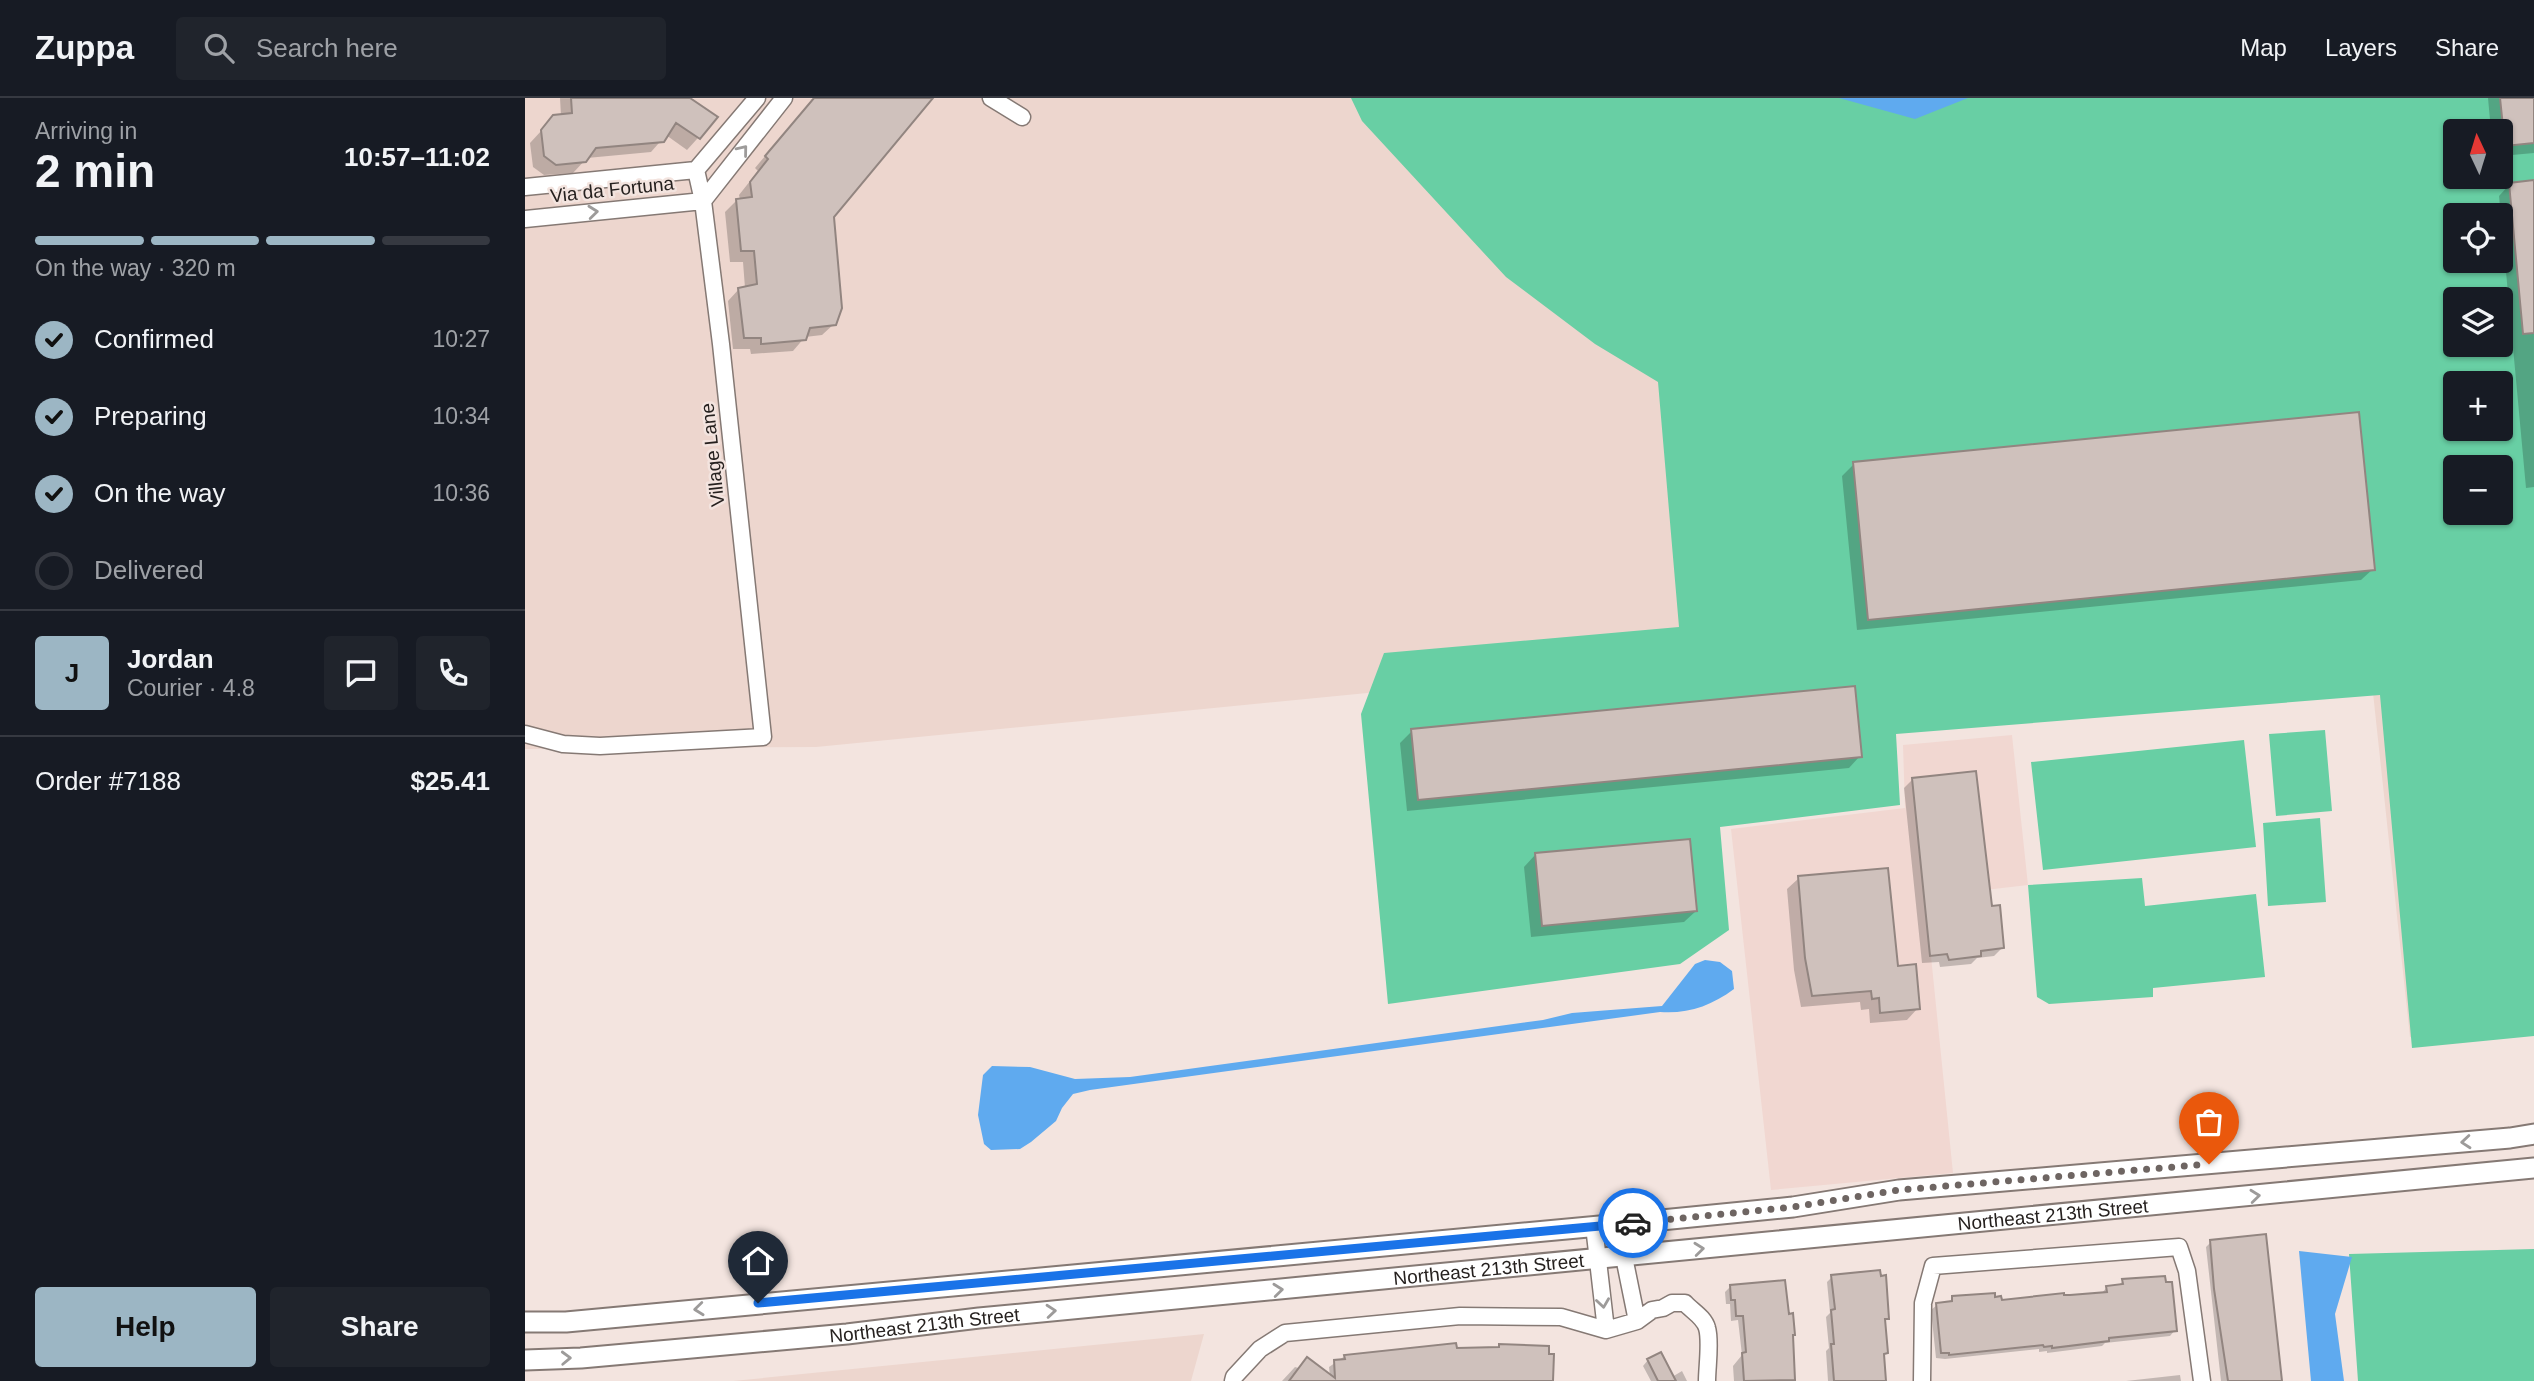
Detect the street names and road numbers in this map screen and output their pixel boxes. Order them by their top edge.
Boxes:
street label: Via da Fortuna [549,173,675,206]
street label: Village Lane [697,402,728,508]
street label: Northeast 213th Street [1957,1195,2150,1235]
street label: Northeast 213th Street [1392,1250,1586,1289]
street label: Northeast 213th Street [828,1304,1021,1347]

